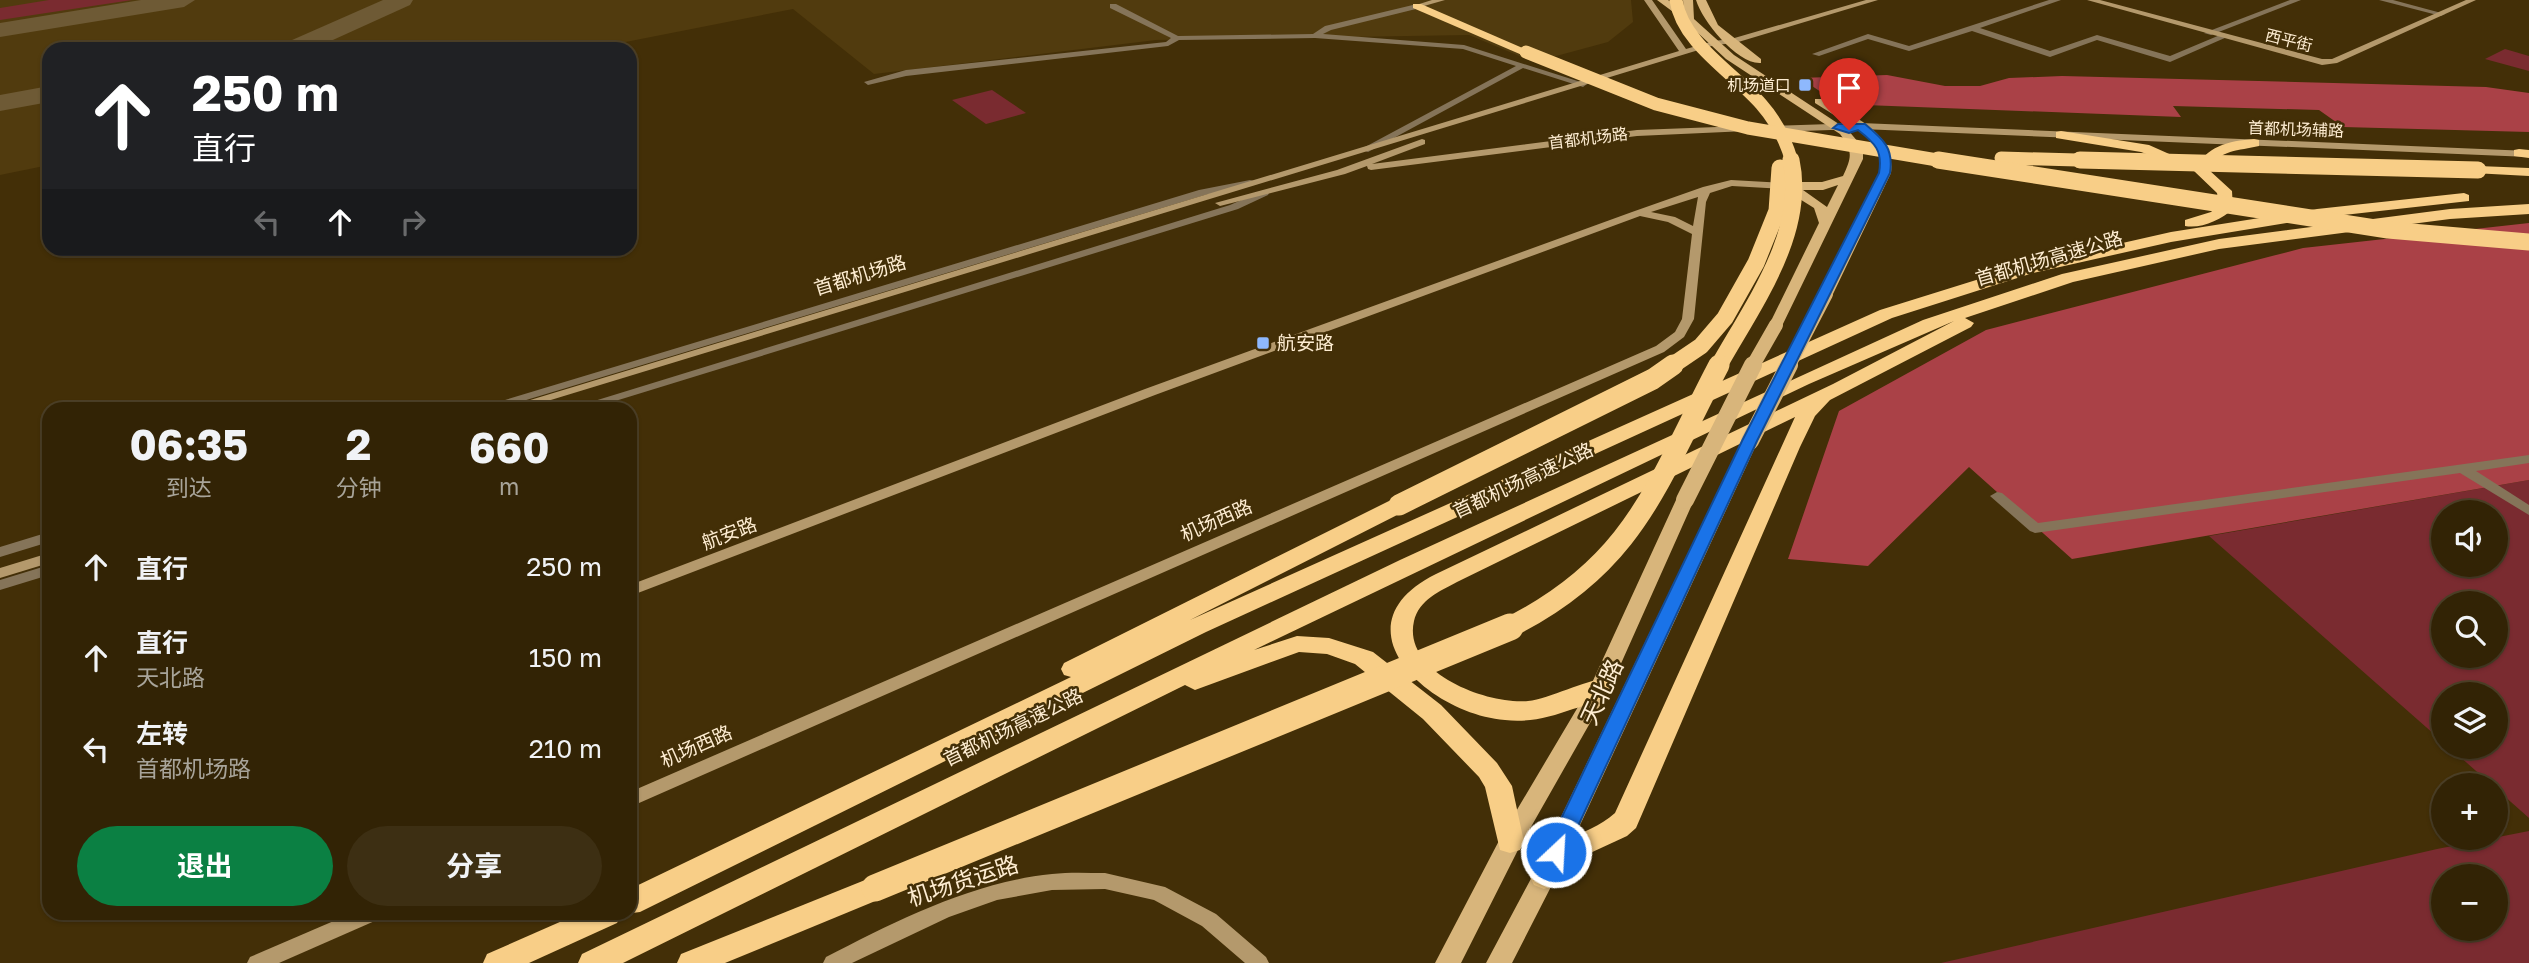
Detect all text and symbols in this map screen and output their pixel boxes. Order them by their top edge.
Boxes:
street label: 西平街 [2263,24,2315,56]
pin [1819,58,1879,130]
text: 250 m [192,63,339,122]
icon: arrive [1830,69,1868,107]
icon: ahead [77,70,168,161]
place label: 机场道口 [1727,75,1791,95]
marker: 机场道口 [1797,77,1813,93]
street label: 首都机场辅路 [2248,117,2344,141]
street label: 首都机场路 [1547,123,1629,153]
text: 直行 [192,129,256,167]
icon: left [248,203,286,241]
icon: ahead [321,203,359,241]
icon: right [394,203,432,241]
street label: 首都机场高速公路 [1973,226,2125,290]
street label: 首都机场路 [811,250,909,299]
place label: 航安路 [1277,331,1334,354]
marker: 航安路 [1255,335,1271,351]
text: 06:35 [129,419,248,469]
text: 2 [346,419,371,469]
text: 660 [469,422,550,472]
street label: 首都机场高速公路 [1449,437,1597,522]
text: m [499,472,519,500]
text: 到达 [166,473,212,501]
text: 分钟 [336,473,382,501]
street label: 机场西路 [1176,494,1255,546]
map controls [2431,500,2508,941]
button: sound [2431,500,2508,577]
street label: 航安路 [698,512,760,553]
icon: ahead [77,548,115,586]
text: 250 m [526,551,602,582]
text: 直行 [136,553,188,584]
button: search [2431,591,2508,668]
text: 直行 [136,627,188,658]
icon: ahead [77,639,115,677]
text: 150 m [529,642,602,673]
street label: 天北路 [1574,654,1628,729]
text: 天北路 [136,663,205,691]
button: layers [2431,682,2508,759]
street label: 首都机场高速公路 [939,683,1086,770]
text: 左转 [136,718,188,749]
street label: 机场西路 [656,720,735,772]
icon: left [77,730,115,768]
text: 210 m [529,733,602,764]
text: 首都机场路 [136,754,251,782]
button: + [2431,773,2508,850]
position arrow [1519,815,1593,889]
button: 退出 [77,826,333,906]
button: 分享 [347,826,602,906]
street label: 机场货运路 [904,849,1022,911]
button: − [2431,864,2508,941]

